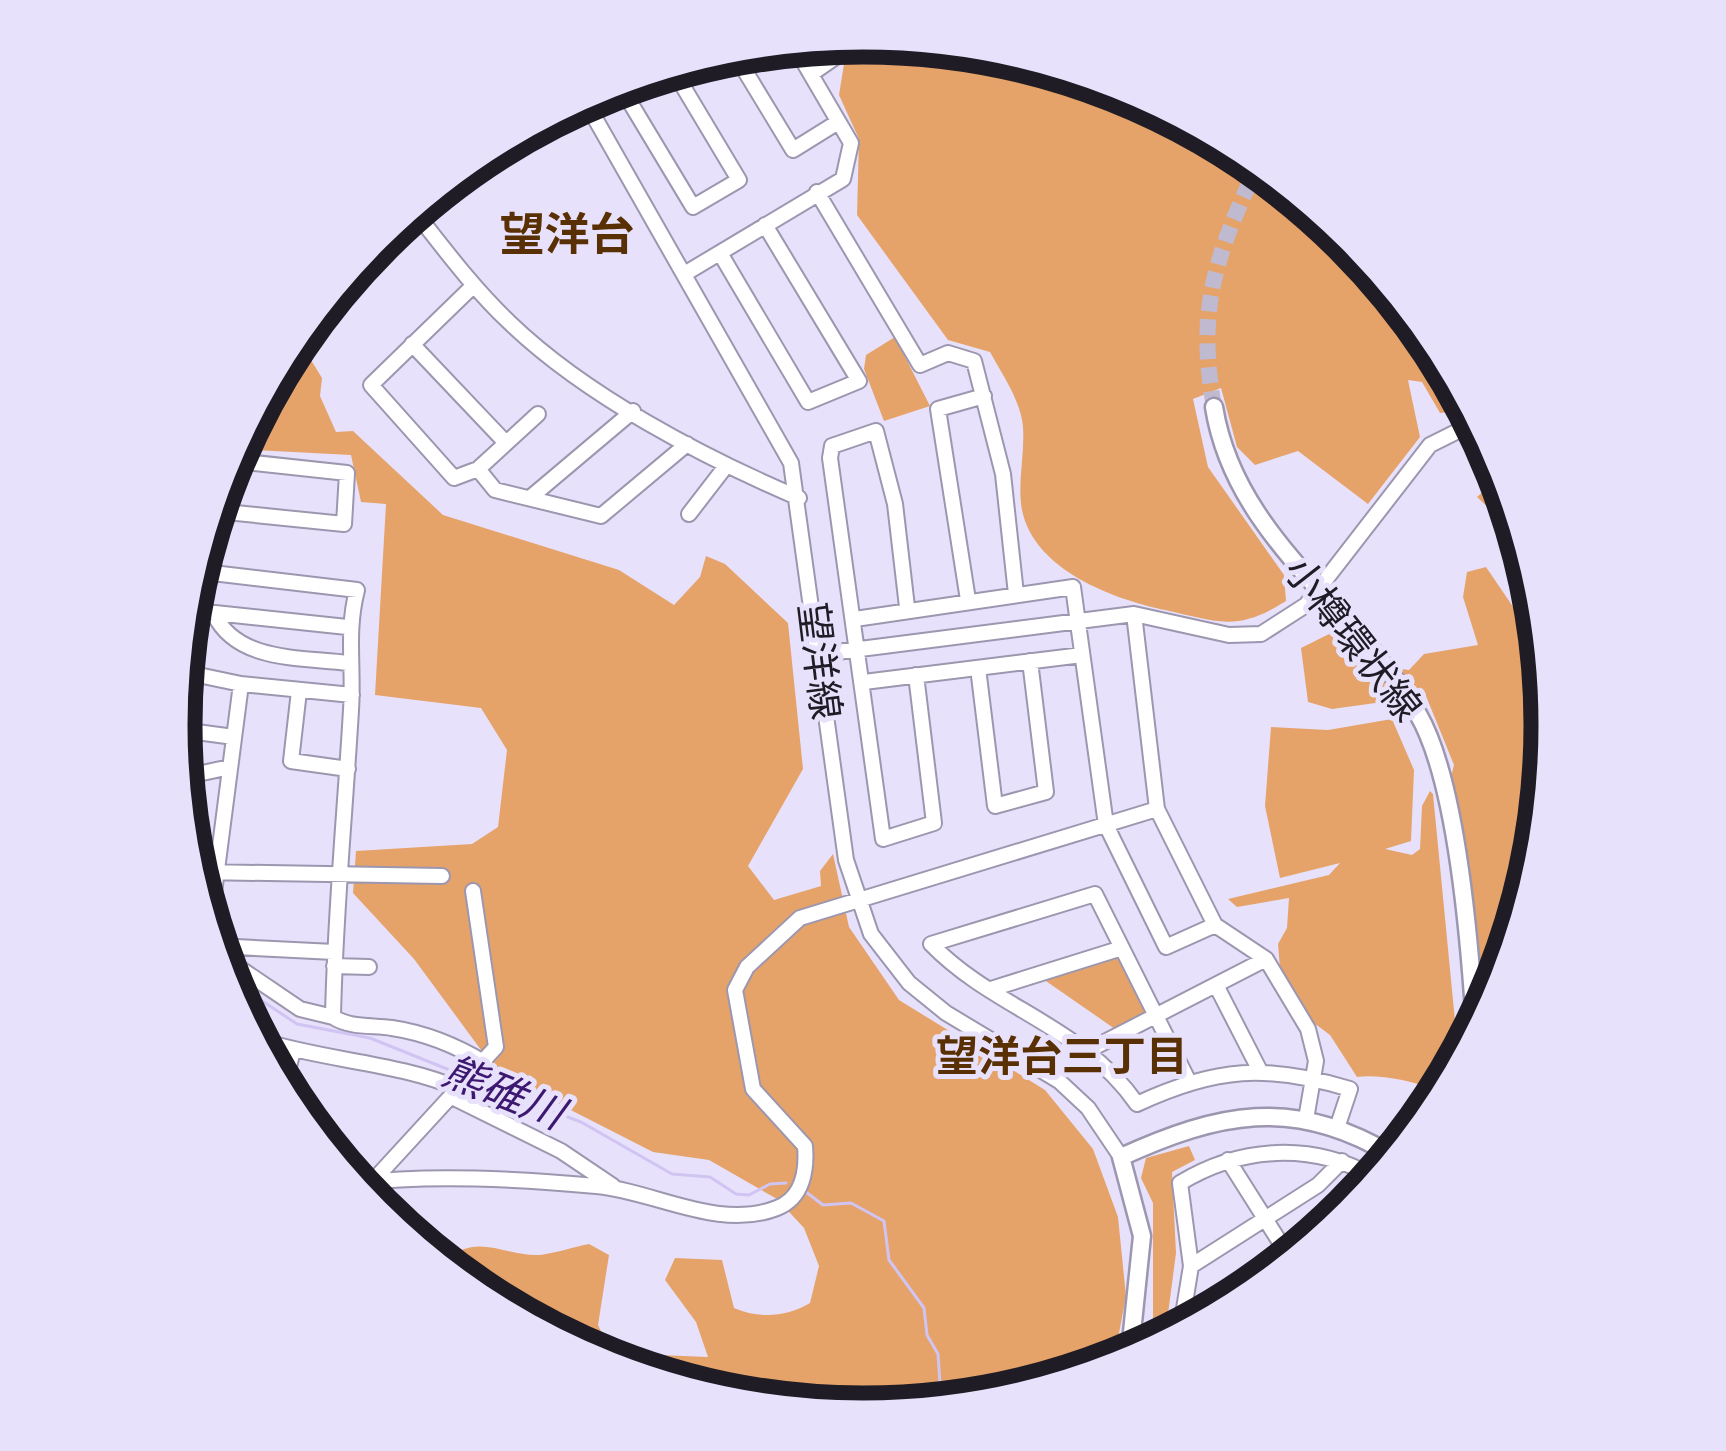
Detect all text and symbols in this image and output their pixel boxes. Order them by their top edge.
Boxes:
district label: 望洋台 [499,206,635,260]
street label: 小樽環状線 [1276,547,1432,729]
street label: 望洋線 [791,600,851,722]
district label: 望洋台三丁目 [936,1030,1188,1080]
water label: 熊碓川 [436,1044,575,1139]

